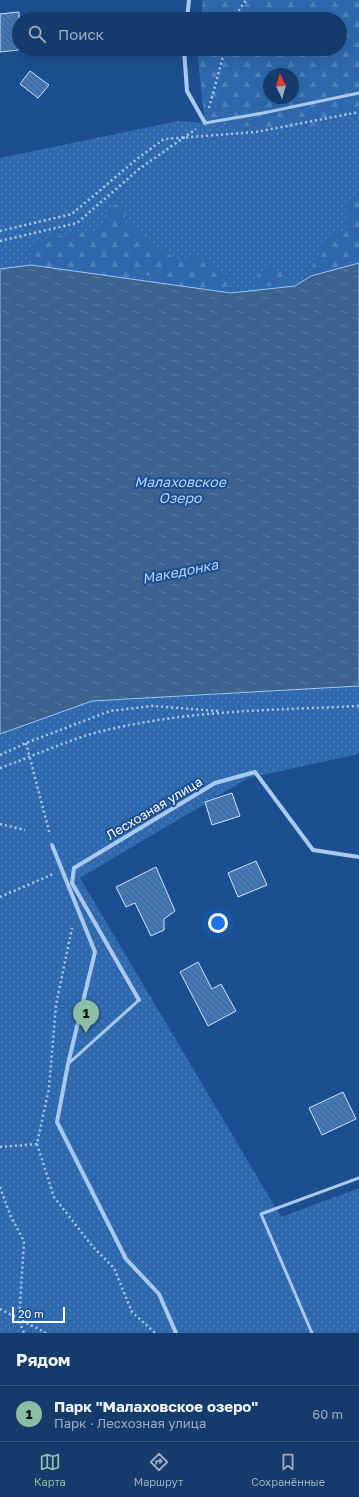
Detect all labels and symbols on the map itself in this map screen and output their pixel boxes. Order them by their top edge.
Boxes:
north arrow [263,68,299,104]
water label: Малаховское Озеро [134,473,227,506]
water label: Македонка [141,555,220,587]
street label: Лесхозная улица [103,773,205,843]
your location [208,913,228,933]
pin: 1 [73,1000,99,1033]
scale bar [12,1305,65,1324]

